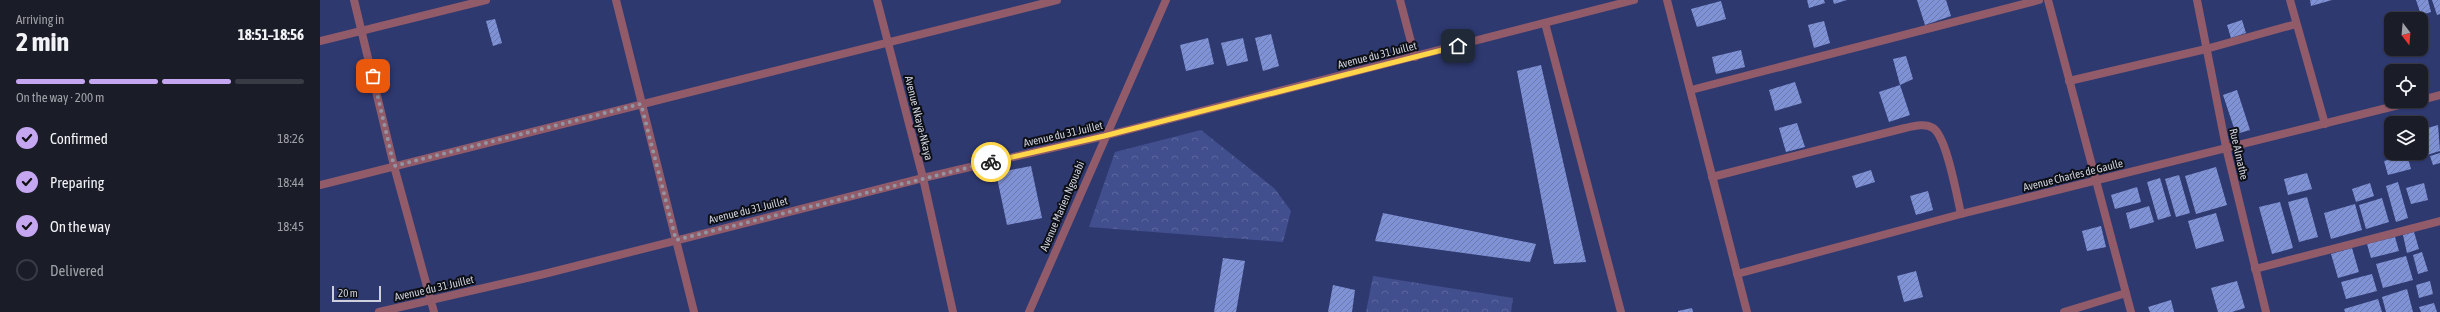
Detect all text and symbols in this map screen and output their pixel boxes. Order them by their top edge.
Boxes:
text: Arriving in [16,12,64,27]
north arrow [2384,12,2428,56]
map controls [2384,12,2428,160]
text: 18:51–18:56 [238,26,304,43]
text: 2 min [16,27,69,57]
pin [1441,29,1475,63]
icon: home [1447,35,1469,57]
street label: Avenue du 31 Juillet [1336,39,1418,71]
pin [356,59,390,93]
button: locate [2384,64,2428,108]
icon: bag [362,65,384,87]
street label: Avenue Nkaya-Nkaya [903,74,935,162]
text: On the way · 200 m [16,90,104,105]
button: layers [2384,116,2428,160]
street label: Avenue du 31 Juillet [1022,119,1104,149]
icon: check [16,127,38,149]
street label: Rue Almathe [2227,127,2251,181]
text: Confirmed [50,130,108,147]
text: 18:26 [277,131,304,146]
courier [971,142,1011,182]
icon: bike [980,151,1002,173]
street label: Avenue Charles de Gaulle [2022,157,2124,193]
street label: Avenue Marien Ngouabi [1038,159,1086,253]
icon: check [16,171,38,193]
text: Preparing [50,174,104,191]
text: 18:44 [277,175,304,190]
street label: Avenue du 31 Juillet [707,194,789,226]
icon: check [16,215,38,237]
text: On the way [50,218,111,235]
text: 18:45 [277,219,304,234]
text: Delivered [50,262,104,279]
street label: Avenue du 31 Juillet [393,273,475,303]
scale bar [332,284,381,303]
text: 20 m [338,287,358,299]

